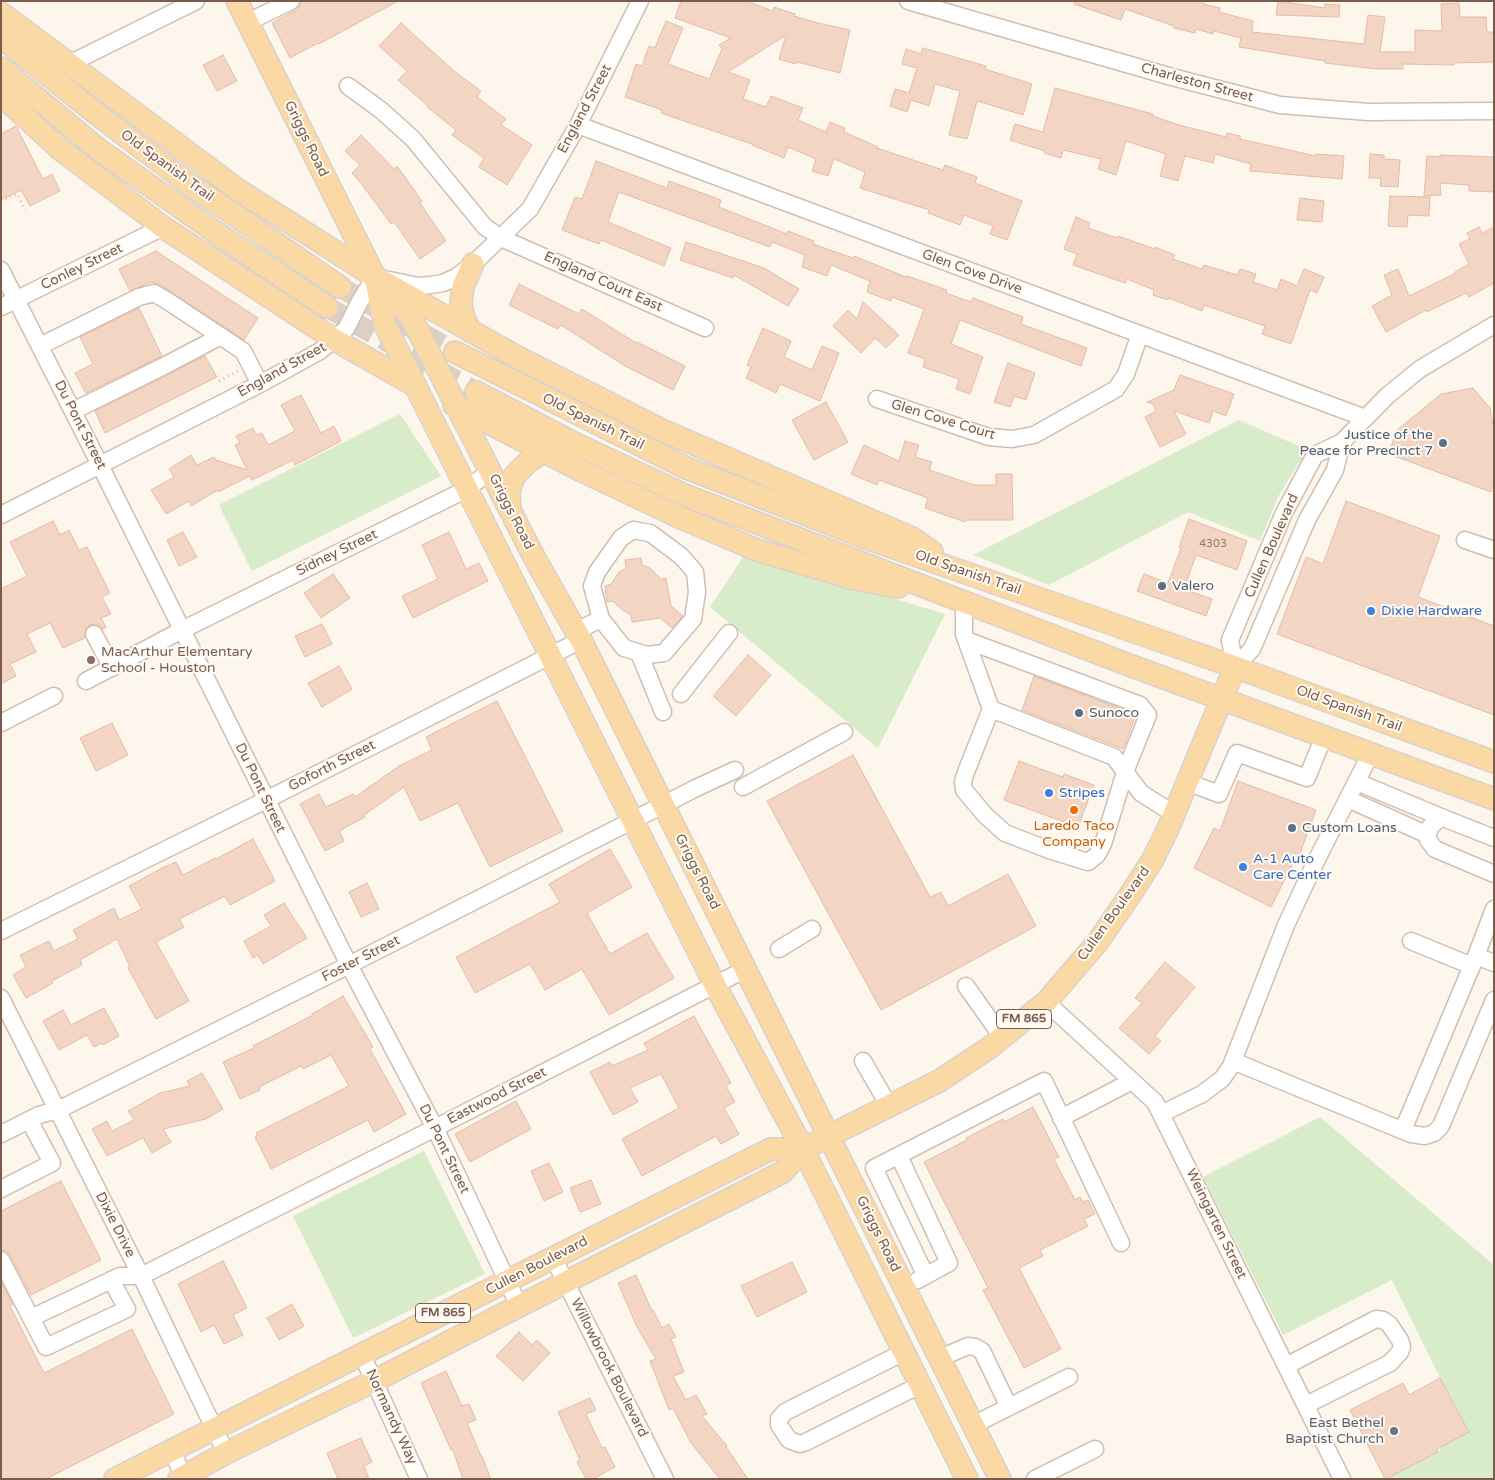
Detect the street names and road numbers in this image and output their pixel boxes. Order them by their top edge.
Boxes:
street label: Charleston Street [1139,60,1255,106]
street label: England Street [554,62,616,156]
street label: Griggs Road [280,98,332,180]
street label: Old Spanish Trail [117,127,217,205]
street label: Conley Street [38,240,126,294]
street label: Glen Cove Drive [920,246,1024,298]
street label: England Court East [541,248,665,316]
street label: England Street [235,339,329,401]
street label: Du Pont Street [50,378,110,472]
street label: Old Spanish Trail [539,390,647,454]
street label: Glen Cove Court [889,396,997,444]
street label: Griggs Road [485,471,537,553]
street label: Cullen Boulevard [1241,491,1303,601]
street label: Sidney Street [294,526,380,580]
street label: Old Spanish Trail [913,547,1023,599]
street label: Old Spanish Trail [1294,682,1404,736]
street label: Goforth Street [286,737,378,795]
street label: Du Pont Street [231,740,289,836]
street label: Griggs Road [671,831,723,913]
street label: Cullen Boulevard [1074,864,1154,964]
street label: Foster Street [319,932,403,986]
road number: FM 865 [996,1010,1052,1028]
street label: Eastwood Street [445,1064,549,1128]
street label: Du Pont Street [415,1101,473,1197]
street label: Weingarten Street [1182,1166,1250,1282]
street label: Dixie Drive [91,1190,139,1260]
street label: Griggs Road [852,1193,904,1275]
street label: Cullen Boulevard [483,1233,591,1299]
street label: Willowbrook Boulevard [567,1296,651,1440]
road number: FM 865 [416,1304,470,1322]
street label: Normandy Way [362,1367,420,1467]

